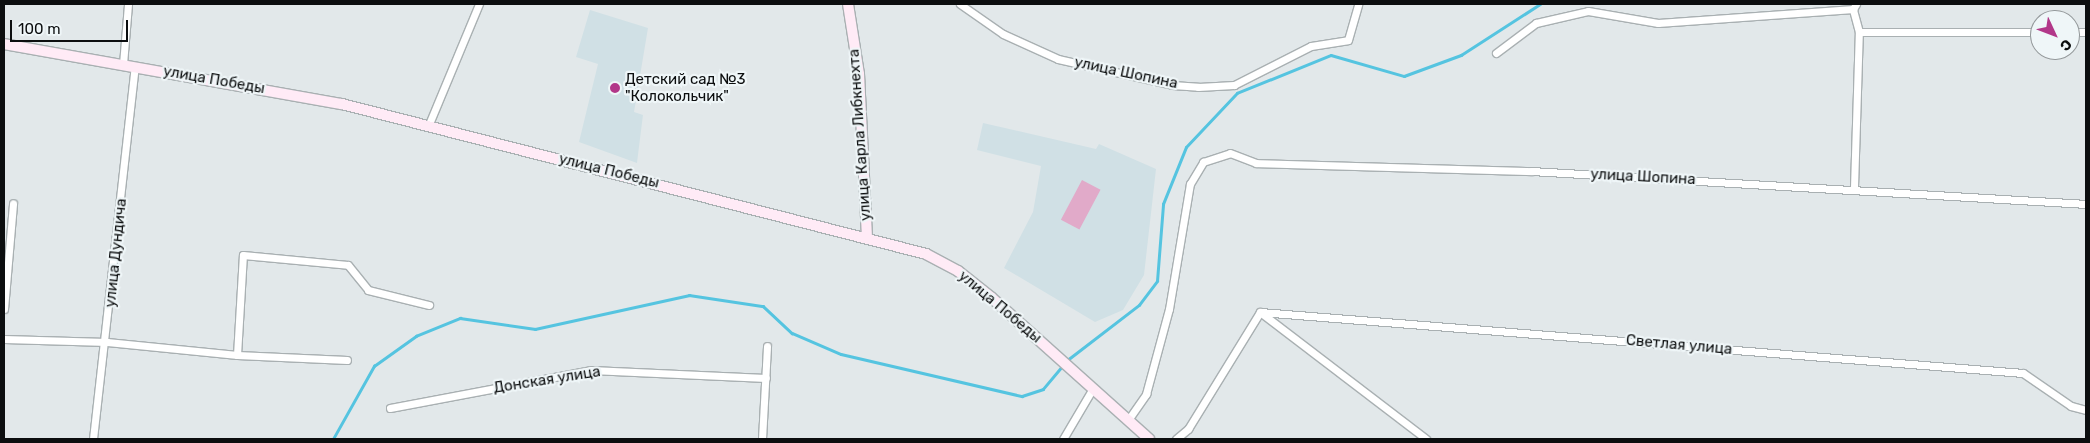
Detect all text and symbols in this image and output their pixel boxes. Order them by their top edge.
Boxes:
scale bar [12,10,130,42]
north arrow [2030,10,2080,60]
text: 100 m [18,20,60,38]
text: С [2056,35,2075,54]
street label: улица Карла Либкнехта [845,48,875,222]
street label: улица Шопина [1073,53,1179,93]
street label: улица Победы [162,62,266,98]
place label: Детский сад №3 "Колокольчик" [625,70,746,105]
marker: Детский сад №3 "Колокольчик" [609,82,621,94]
street label: улица Победы [557,150,661,192]
street label: улица Шопина [1590,165,1696,189]
street label: улица Дундича [101,198,131,308]
street label: улица Победы [955,267,1045,347]
street label: Светлая улица [1625,331,1733,359]
street label: Донская улица [492,363,602,397]

